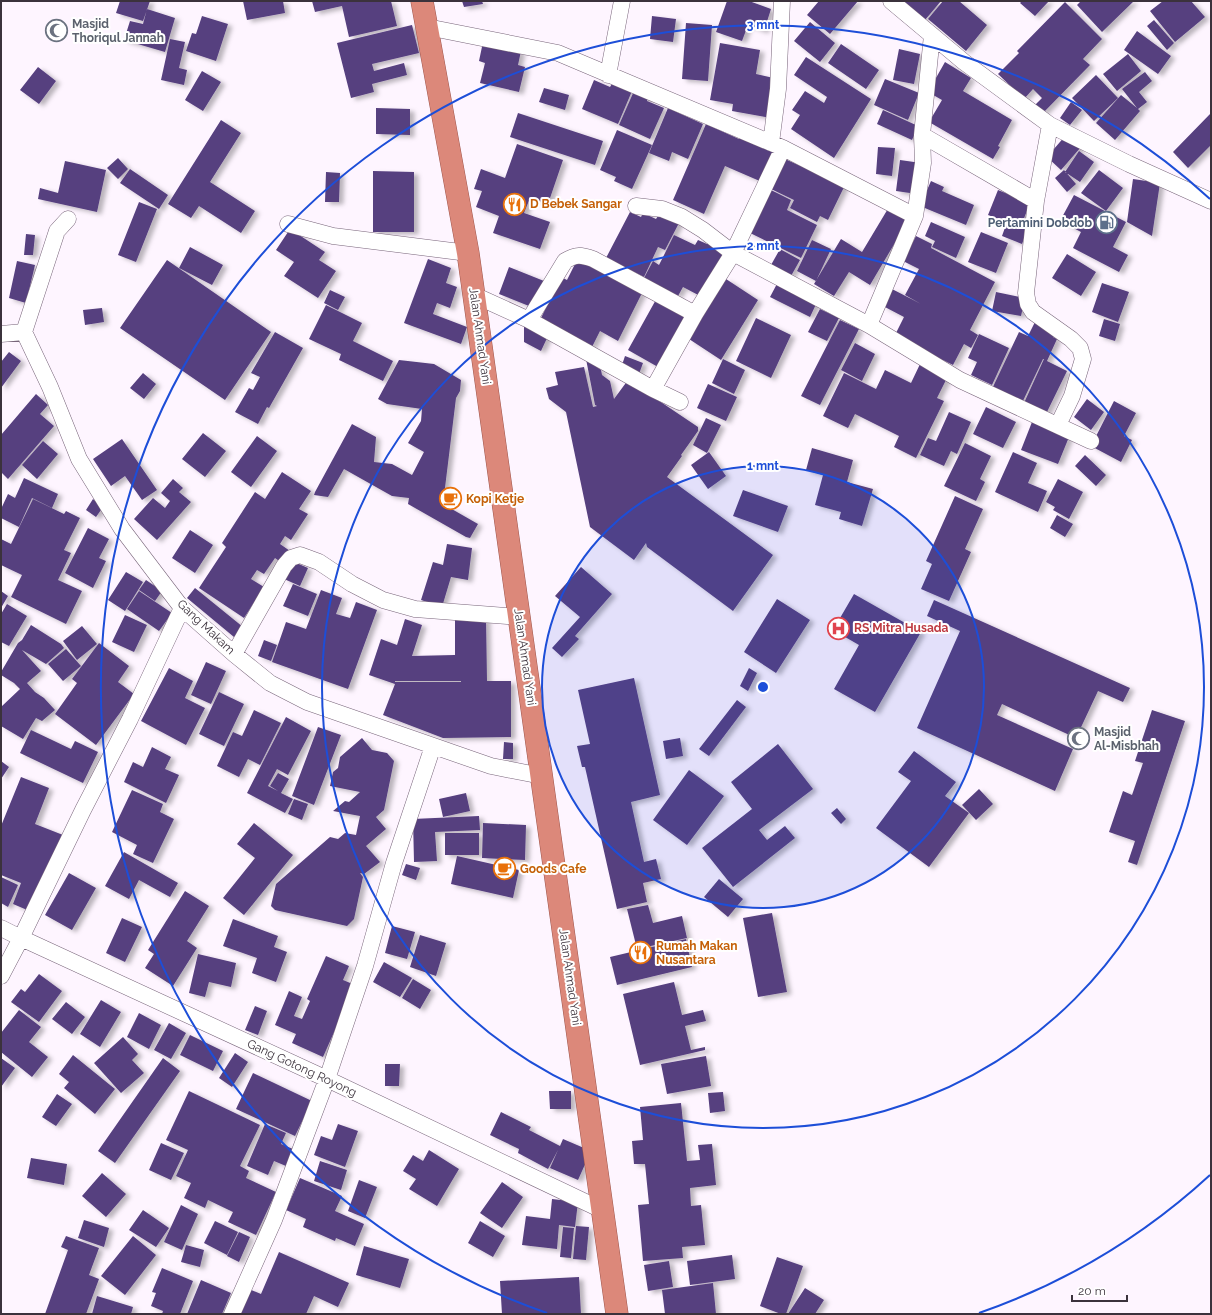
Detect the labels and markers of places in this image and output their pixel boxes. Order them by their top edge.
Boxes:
place label: Masjid Thoriqul Jannah [72,17,164,45]
mosque icon: Masjid Thoriqul Jannah [43,18,69,44]
restaurant icon: D Bebek Sangar [501,191,527,217]
place label: D Bebek Sangar [530,197,622,211]
fuel station icon: Pertamini Dobdob [1094,210,1120,236]
place label: Pertamini Dobdob [988,216,1092,230]
cafe icon: Kopi Ketje [437,486,463,512]
place label: Kopi Ketje [466,492,524,506]
hospital icon: RS Mitra Husada [825,615,851,641]
place label: RS Mitra Husada [854,621,949,635]
centre of rings [756,680,770,694]
place label: Masjid Al-Misbhah [1094,725,1159,753]
mosque icon: Masjid Al-Misbhah [1065,726,1091,752]
cafe icon: Goods Cafe [491,856,517,882]
place label: Goods Cafe [520,862,586,876]
place label: Rumah Makan Nusantara [656,939,737,967]
restaurant icon: Rumah Makan Nusantara [627,940,653,966]

